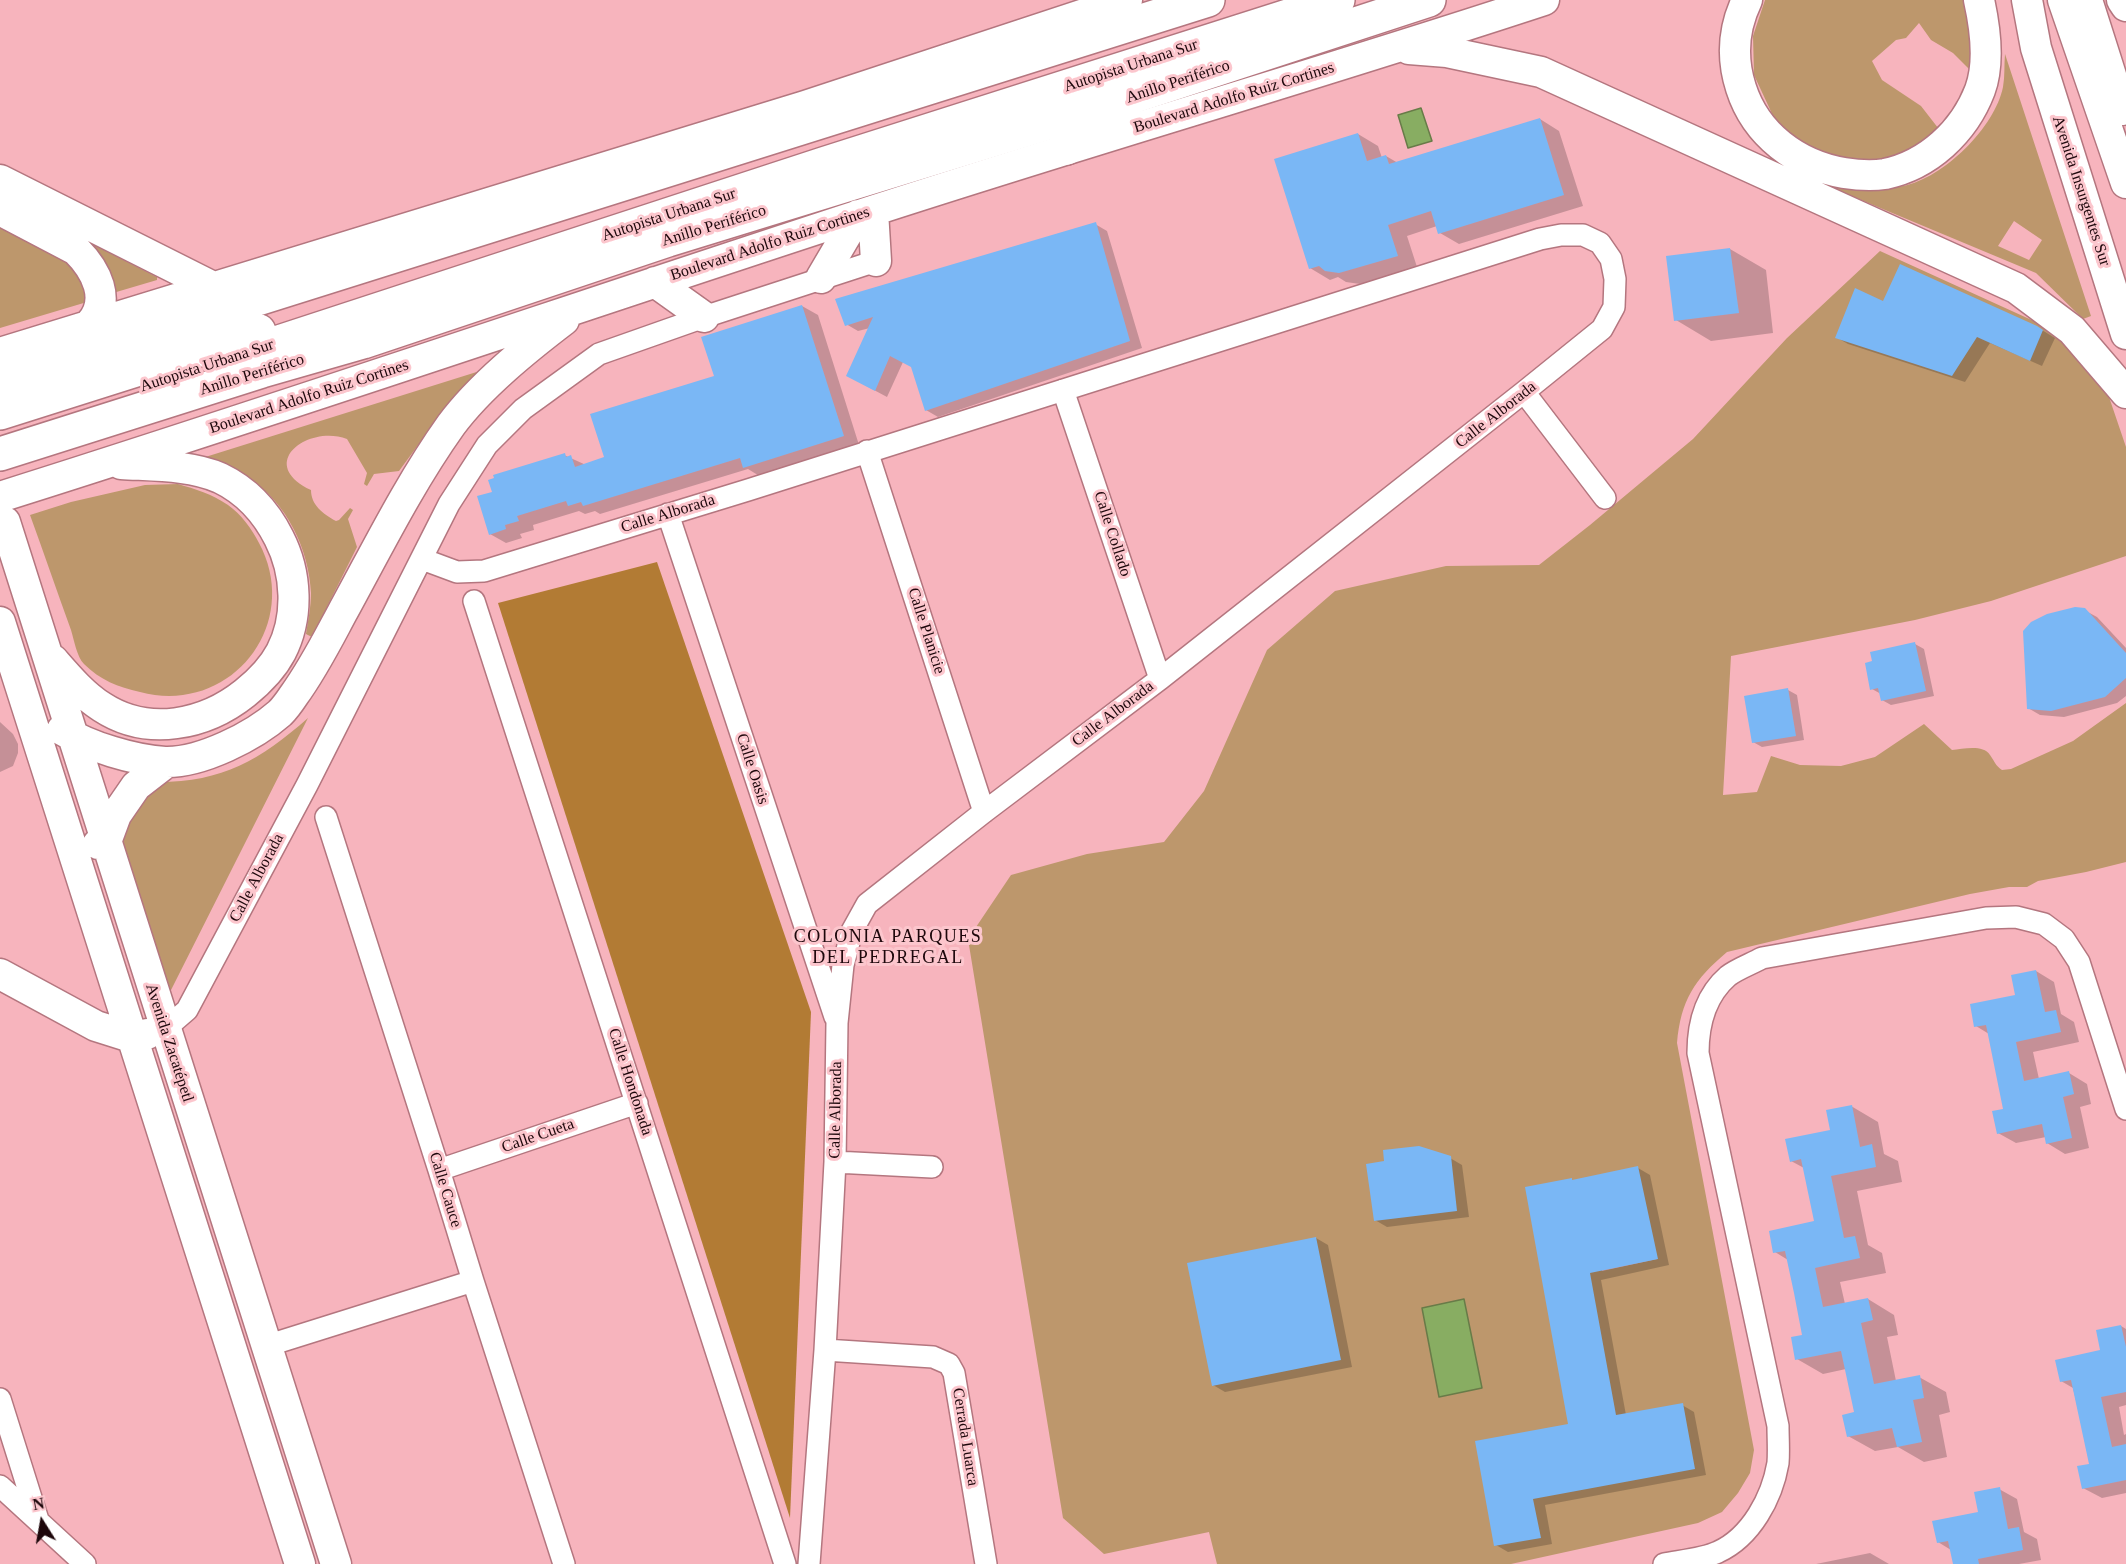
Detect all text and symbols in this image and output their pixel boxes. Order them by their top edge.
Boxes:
street label: Autopista Urbana Sur [1062,35,1200,97]
street label: Anillo Periférico [1124,56,1232,108]
street label: Boulevard Adolfo Ruiz Cortines [1132,58,1336,138]
street label: Avenida Insurgentes Sur [2048,114,2114,268]
street label: Autopista Urbana Sur [600,184,738,246]
street label: Anillo Periférico [660,201,768,251]
street label: Boulevard Adolfo Ruiz Cortines [668,203,872,285]
street label: Autopista Urbana Sur [138,335,276,397]
street label: Anillo Periférico [198,350,306,400]
street label: Boulevard Adolfo Ruiz Cortines [207,356,411,438]
street label: Calle Alborada [1452,377,1540,453]
street label: Calle Collado [1089,489,1135,579]
street label: Calle Alborada [619,491,717,537]
street label: Calle Planicie [903,586,949,676]
street label: Calle Alborada [1068,677,1158,751]
street label: Calle Oasis [732,731,772,807]
street label: Calle Alborada [226,831,288,925]
district label: COLONIA PARQUES DEL PEDREGAL [794,926,982,968]
street label: Avenida Zacatépetl [141,981,197,1105]
street label: Calle Hondonada [604,1026,656,1138]
street label: Calle Alborada [826,1061,846,1159]
street label: Calle Cueta [499,1115,577,1157]
street label: Calle Cauce [424,1150,466,1230]
street label: Cerrada Luarca [948,1387,982,1487]
north arrow [12,1492,72,1552]
text: N [31,1494,46,1513]

